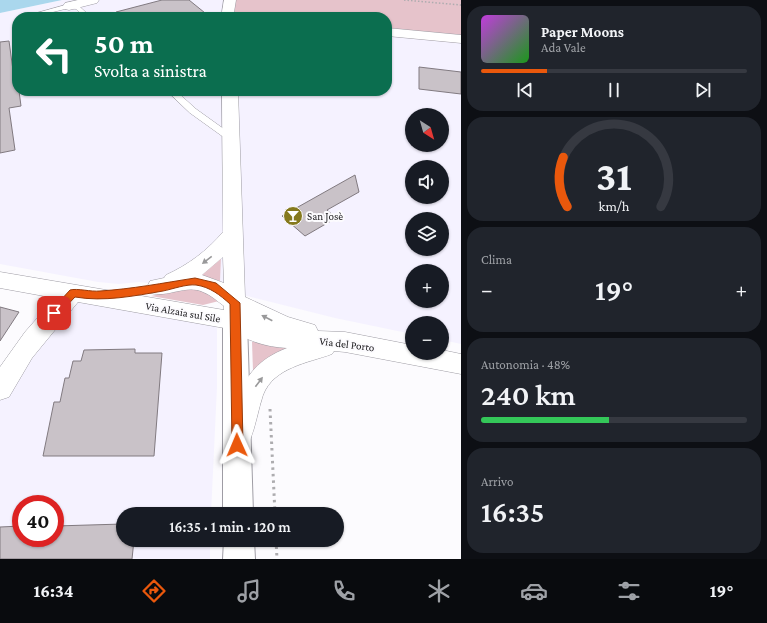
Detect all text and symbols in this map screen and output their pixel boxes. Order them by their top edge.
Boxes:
text: Paper Moons [541,24,624,40]
icon: left [28,28,80,80]
text: 50 m [94,28,154,59]
text: Ada Vale [541,40,586,55]
text: Svolta a sinistra [94,61,207,81]
icon: previous [514,79,536,101]
icon: pause [603,79,625,101]
icon: next [692,79,714,101]
north arrow [405,108,449,152]
map controls [405,108,449,360]
text: 31 [596,153,632,199]
button: sound [405,160,449,204]
text: km/h [599,197,630,213]
bar icon: San Josè [282,205,304,227]
place label: San Josè [307,210,343,223]
button: layers [405,212,449,256]
text: Clima [481,252,512,267]
one-way arrow [202,256,213,264]
button: + [405,264,449,308]
text: 19° [595,273,633,306]
text: − [481,277,493,302]
text: + [735,277,747,302]
pin [37,296,71,330]
street label: Via Alzaia sul Sile [145,299,222,325]
icon: arrive [43,302,65,324]
one-way arrow [262,315,273,321]
button: − [405,316,449,360]
street label: Via del Porto [319,335,376,353]
text: Autonomia · 48% [481,357,570,372]
one-way arrow [254,377,263,388]
text: 240 km [481,378,576,411]
position arrow [216,424,258,466]
text: Arrivo [481,474,513,489]
speed limit sign: 40 [12,495,64,547]
text: 16:35 [481,495,544,528]
text: 16:35 · 1 min · 120 m [169,519,291,535]
icon: directions [140,577,168,605]
icon: music [235,577,263,605]
icon: phone [330,577,358,605]
icon: climate [425,577,453,605]
icon: car [520,577,548,605]
icon: filters [615,577,643,605]
text: 16:34 [33,581,74,601]
text: 19° [710,581,733,601]

